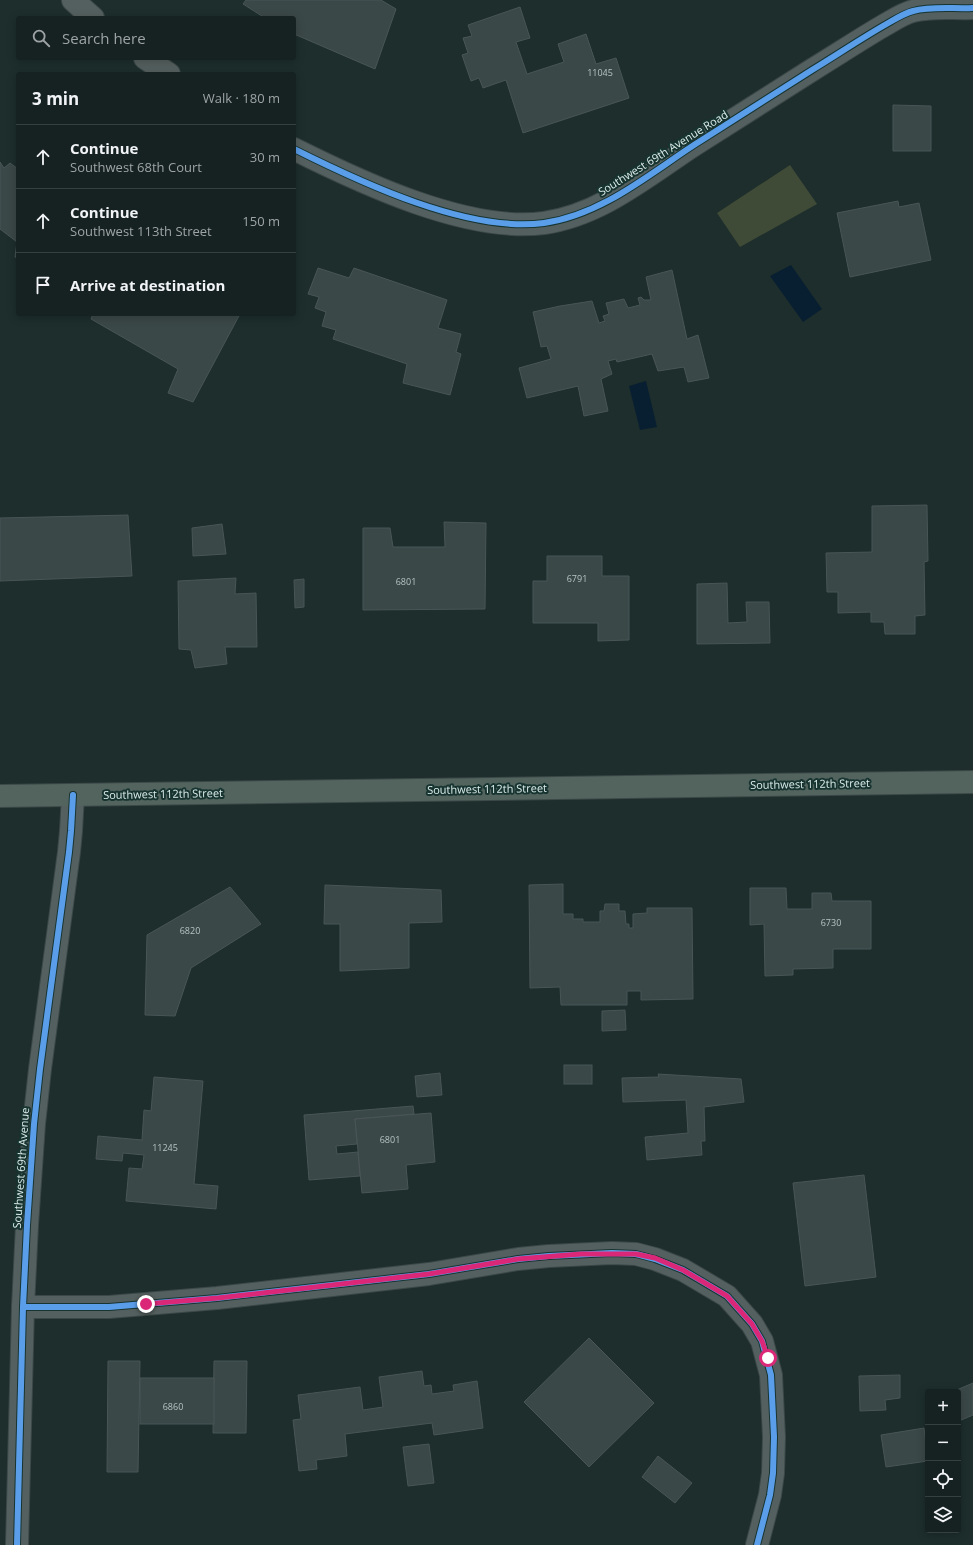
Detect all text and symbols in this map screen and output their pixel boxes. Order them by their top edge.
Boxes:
search box [16,16,296,60]
icon: search [30,27,52,49]
text: Search here [62,28,146,48]
house number: 11045 [587,66,613,79]
text: 3 min [32,87,79,110]
text: Walk · 180 m [203,89,280,107]
street label: Southwest 69th Avenue Road [595,106,730,199]
text: Continue [70,138,138,158]
icon: ahead [32,146,54,168]
text: 30 m [250,148,280,166]
text: Southwest 68th Court [70,158,202,176]
text: Continue [70,202,138,222]
icon: ahead [32,210,54,232]
text: 150 m [242,212,280,230]
text: Southwest 113th Street [70,222,212,240]
icon: arrive [32,274,54,296]
text: Arrive at destination [70,275,225,295]
house number: 6791 [567,572,587,585]
house number: 6801 [396,575,416,588]
street label: Southwest 112th Street [750,775,870,792]
street label: Southwest 112th Street [427,780,547,797]
street label: Southwest 112th Street [103,785,223,802]
house number: 6730 [821,916,841,929]
house number: 6820 [180,924,200,937]
street label: Southwest 69th Avenue [9,1107,32,1229]
house number: 6801 [380,1133,400,1146]
house number: 11245 [152,1141,178,1154]
route end [137,1295,155,1313]
route start [759,1349,777,1367]
map controls [925,1389,961,1533]
button: + [925,1389,961,1425]
house number: 6860 [163,1400,183,1413]
button: − [925,1425,961,1461]
button: locate [925,1461,961,1497]
button: layers [925,1497,961,1533]

